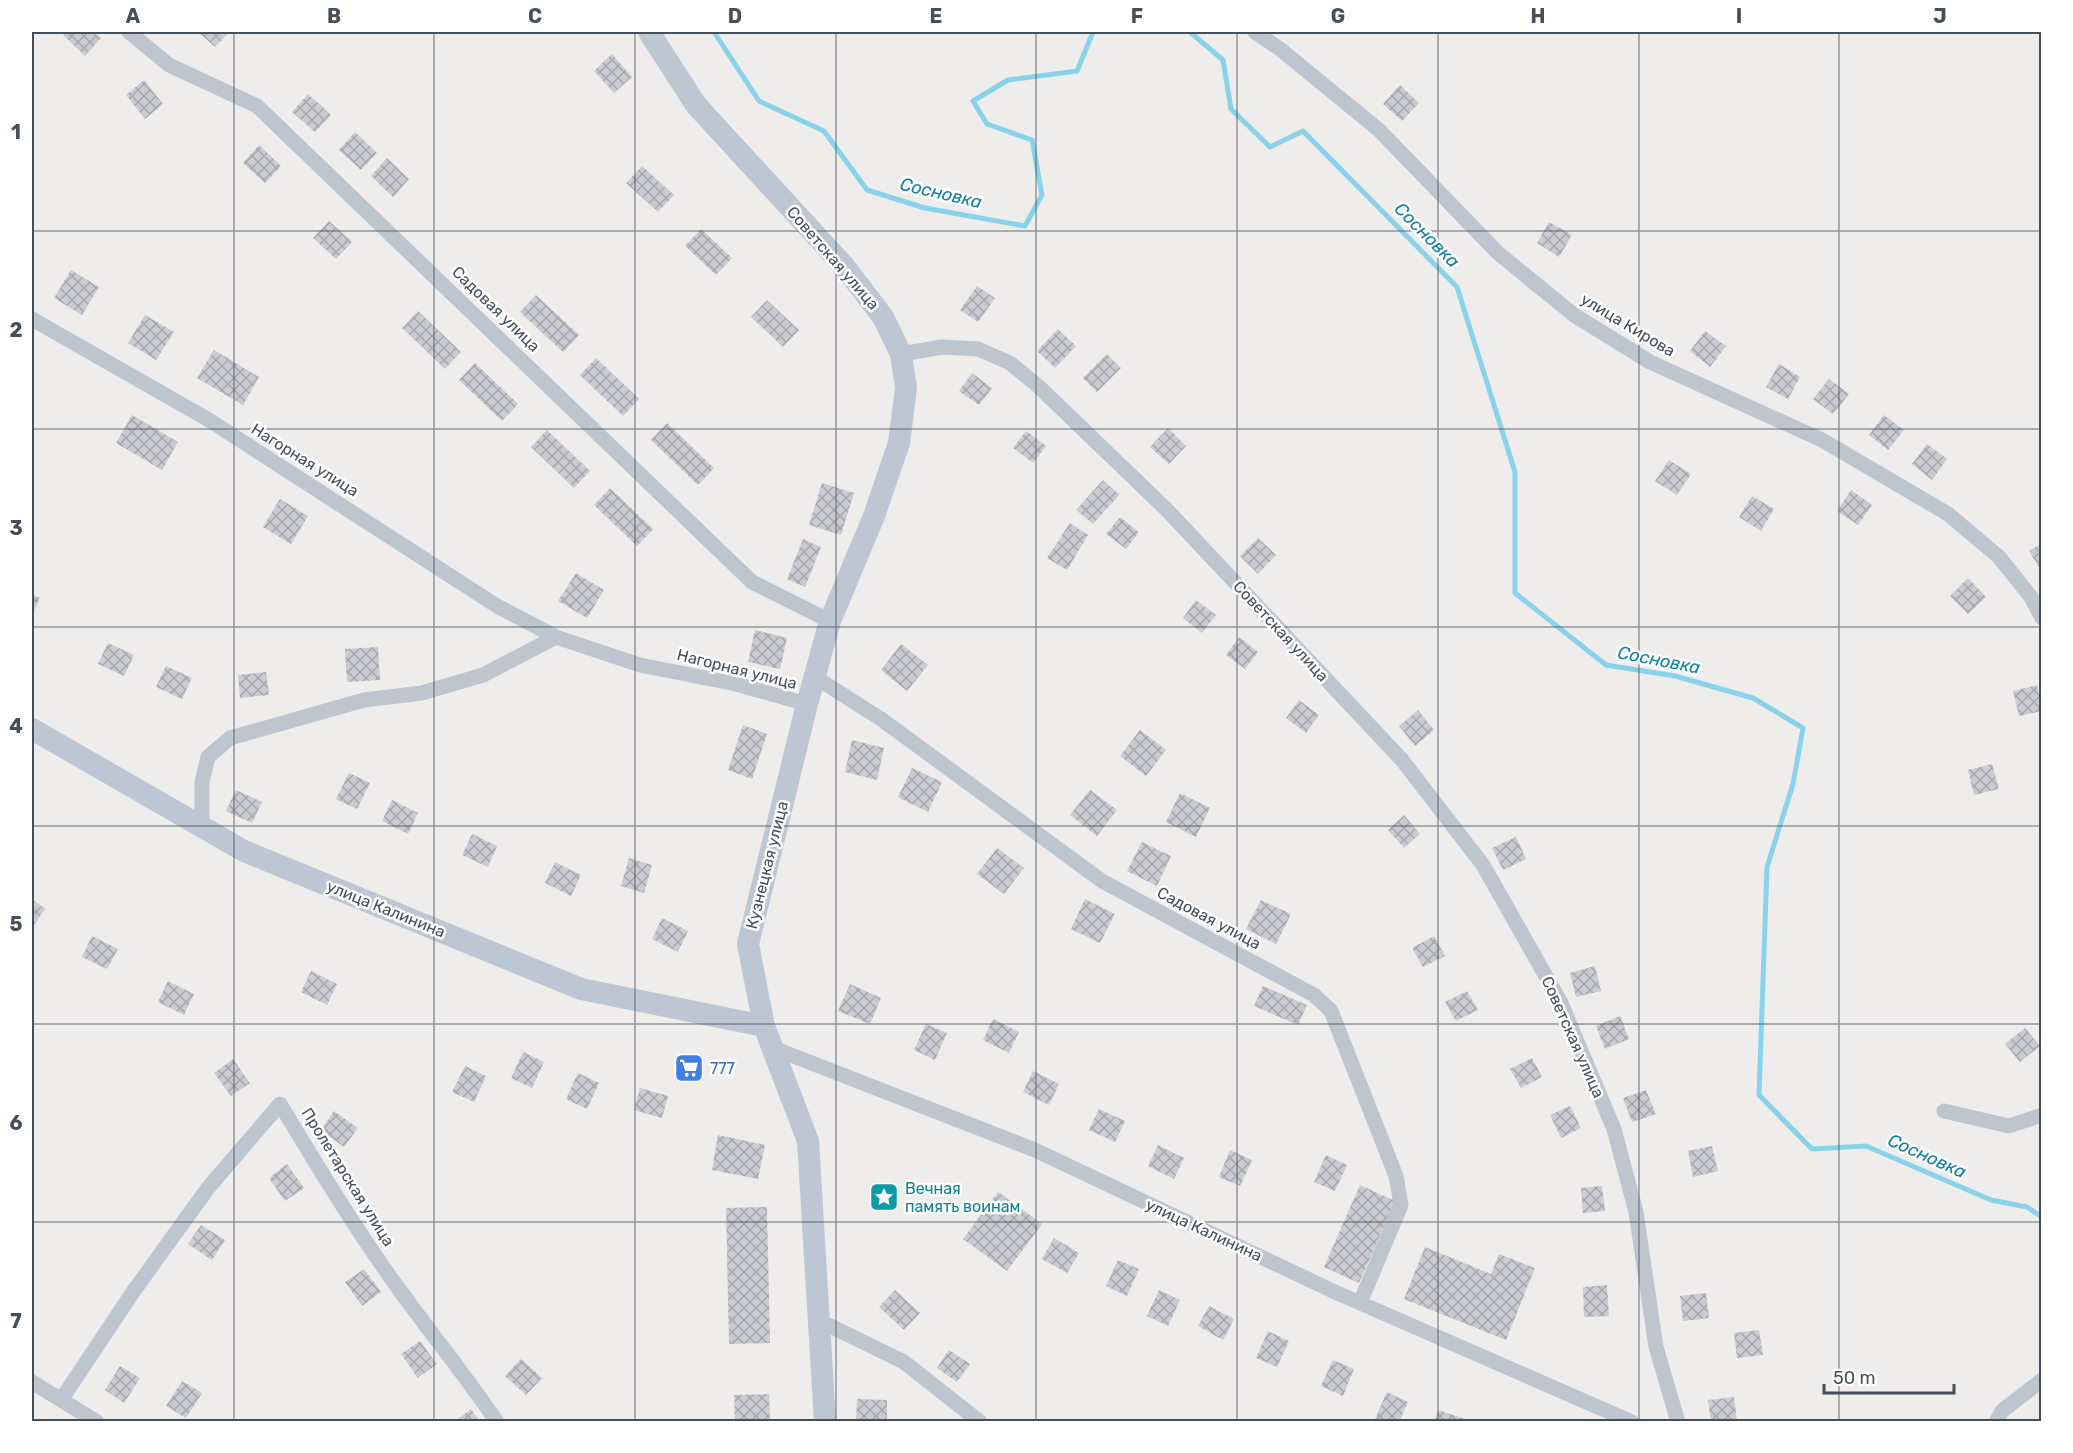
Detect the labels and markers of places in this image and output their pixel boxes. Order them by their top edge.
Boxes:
supermarket icon: 777 [673,1052,705,1084]
place label: 777 [710,1059,735,1078]
place label: Вечная память воинам [905,1179,1020,1216]
place icon: Вечная память воинам [868,1181,900,1213]

